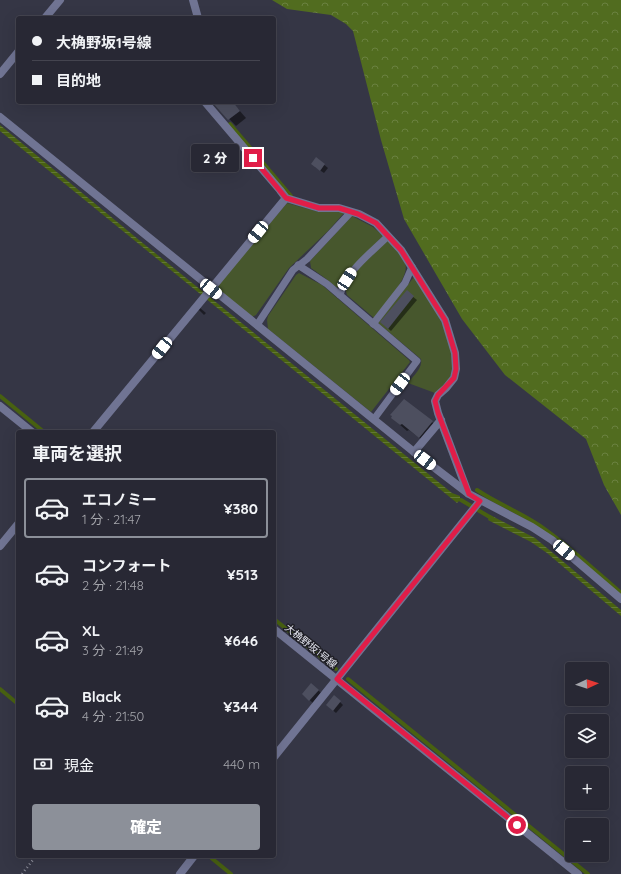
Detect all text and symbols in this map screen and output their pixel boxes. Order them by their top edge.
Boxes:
text: 大桷野坂1号線 [56,33,152,52]
text: 目的地 [56,71,101,90]
callout: 2 分 [191,144,239,172]
route end [244,149,262,167]
text: 2 分 [203,150,227,166]
car [246,219,270,245]
car [335,266,359,292]
car [198,277,224,301]
car [150,335,174,361]
car [388,371,412,397]
text: 車両を選択 [32,442,122,465]
car [412,448,438,472]
icon: car [34,490,70,526]
text: エコノミー [82,490,157,509]
text: ¥380 [224,499,258,518]
text: 1 分 · 21:47 [82,511,141,527]
car [551,538,577,562]
icon: car [34,556,70,592]
text: コンフォート [82,556,172,575]
text: ¥513 [227,565,258,584]
text: 2 分 · 21:48 [82,577,144,593]
text: XL [82,621,100,640]
street label: 大桷野坂1号線 [282,621,340,671]
icon: car [34,622,70,658]
text: ¥646 [224,631,258,650]
text: 3 分 · 21:49 [82,642,143,658]
north arrow [565,662,609,706]
map controls [565,662,609,862]
text: Black [82,687,122,706]
icon: car [34,688,70,724]
text: ¥344 [223,697,258,716]
text: 4 分 · 21:50 [82,708,144,724]
button: layers [565,714,609,758]
icon: cash [32,753,54,775]
text: 現金 [64,756,94,775]
text: 440 m [223,756,260,772]
button: + [565,766,609,810]
button: 確定 [32,804,260,850]
route start [508,816,526,834]
button: − [565,818,609,862]

